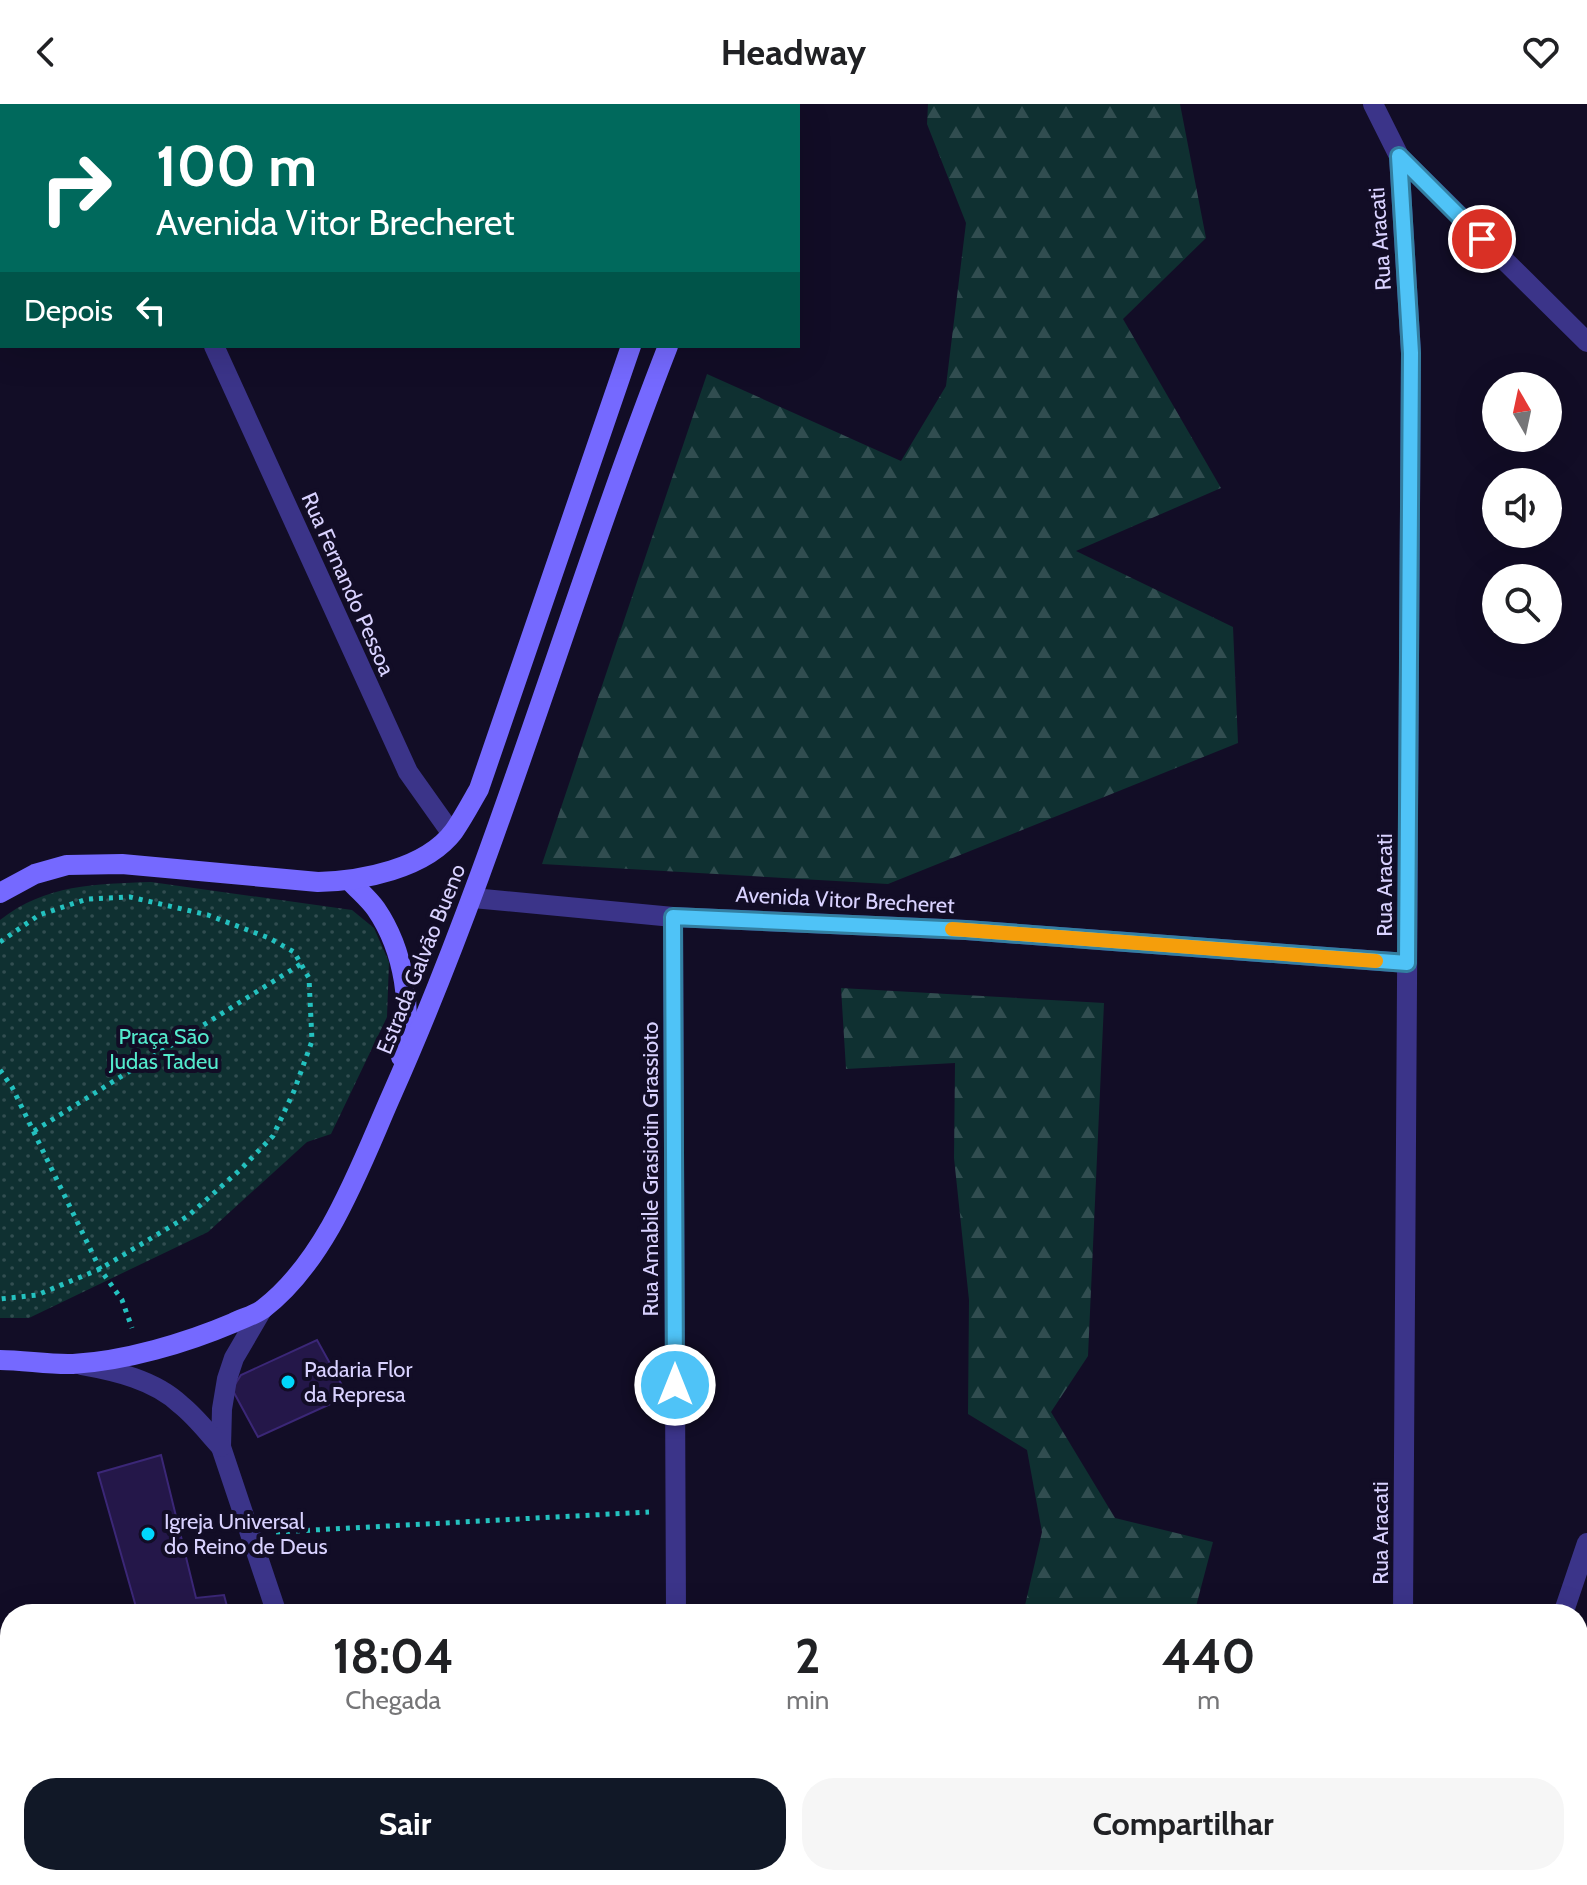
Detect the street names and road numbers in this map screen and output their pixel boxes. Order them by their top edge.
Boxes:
street label: Rua Aracati [1363,187,1397,291]
street label: Rua Fernando Pessoa [295,488,401,680]
street label: Rua Aracati [1371,833,1398,937]
street label: Estrada Galvão Bueno [371,860,471,1058]
street label: Avenida Vitor Brecheret [735,881,956,919]
street label: Rua Amabile Grasiotin Grassioto [637,1022,664,1316]
street label: Rua Aracati [1367,1481,1394,1585]

